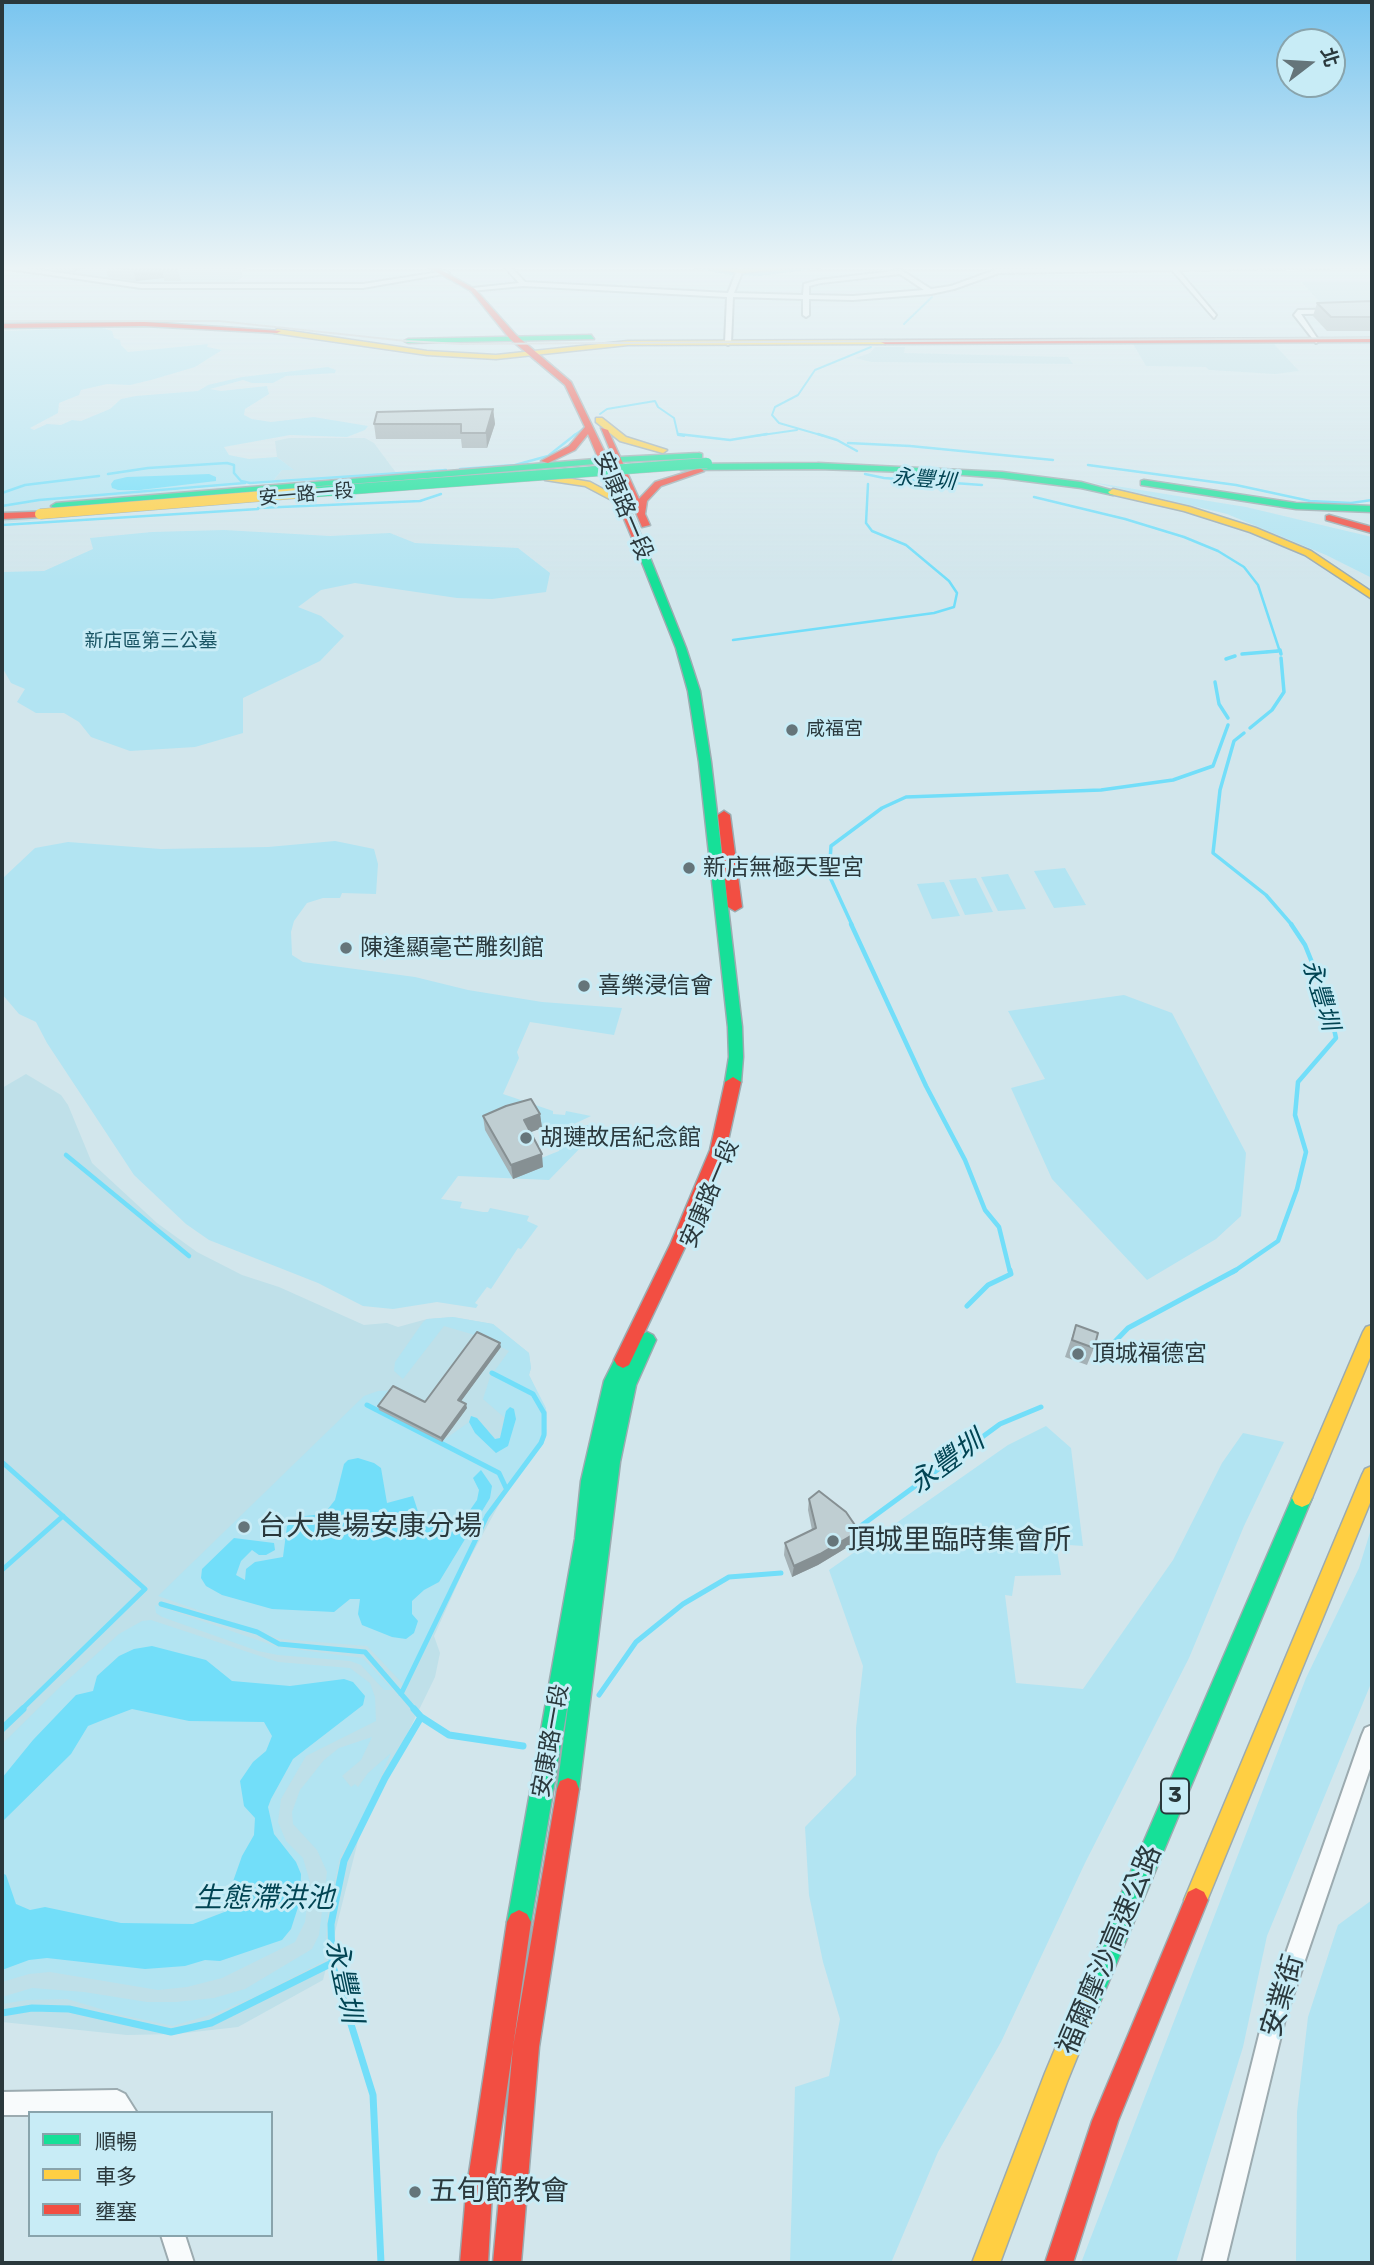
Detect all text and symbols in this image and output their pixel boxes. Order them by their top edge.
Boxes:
north arrow [1276,28,1346,98]
text: 北 [1316,45,1343,70]
street label: 安康路一段 [588,448,658,564]
water label: 永豐圳 [892,465,956,495]
street label: 安一路一段 [258,480,354,510]
park label: 新店區第三公墓 [85,631,217,653]
place label: 咸福宮 [806,719,863,741]
marker: 咸福宮 [784,722,800,738]
place label: 新店無極天聖宮 [703,854,864,882]
marker: 新店無極天聖宮 [681,860,697,876]
place label: 陳逢顯毫芒雕刻館 [360,934,544,962]
marker: 陳逢顯毫芒雕刻館 [338,940,354,956]
water label: 永豐圳 [1296,956,1344,1034]
place label: 喜樂浸信會 [598,972,713,1000]
marker: 喜樂浸信會 [576,978,592,994]
place label: 胡璉故居紀念館 [540,1124,701,1152]
marker: 胡璉故居紀念館 [518,1130,534,1146]
street label: 安康路一段 [675,1136,745,1252]
place label: 頂城福德宮 [1092,1340,1207,1368]
marker: 頂城福德宮 [1070,1346,1086,1362]
water label: 永豐圳 [903,1425,991,1501]
place label: 台大農場安康分場 [258,1510,482,1544]
marker: 台大農場安康分場 [236,1519,252,1535]
place label: 頂城里臨時集會所 [847,1524,1071,1558]
marker: 頂城里臨時集會所 [825,1533,841,1549]
street label: 安康路一段 [527,1682,575,1800]
road number: 3 [1161,1778,1189,1814]
street label: 福爾摩沙高速公路 [1051,1840,1169,2060]
water label: 生態滯洪池 [194,1882,334,1916]
water label: 永豐圳 [318,1936,368,2026]
street label: 安業街 [1255,1951,1311,2041]
legend [28,2111,273,2237]
text: 順暢 [95,2129,137,2154]
text: 車多 [95,2164,137,2189]
place label: 五旬節教會 [429,2175,569,2209]
marker: 五旬節教會 [407,2184,423,2200]
text: 壅塞 [95,2199,137,2224]

